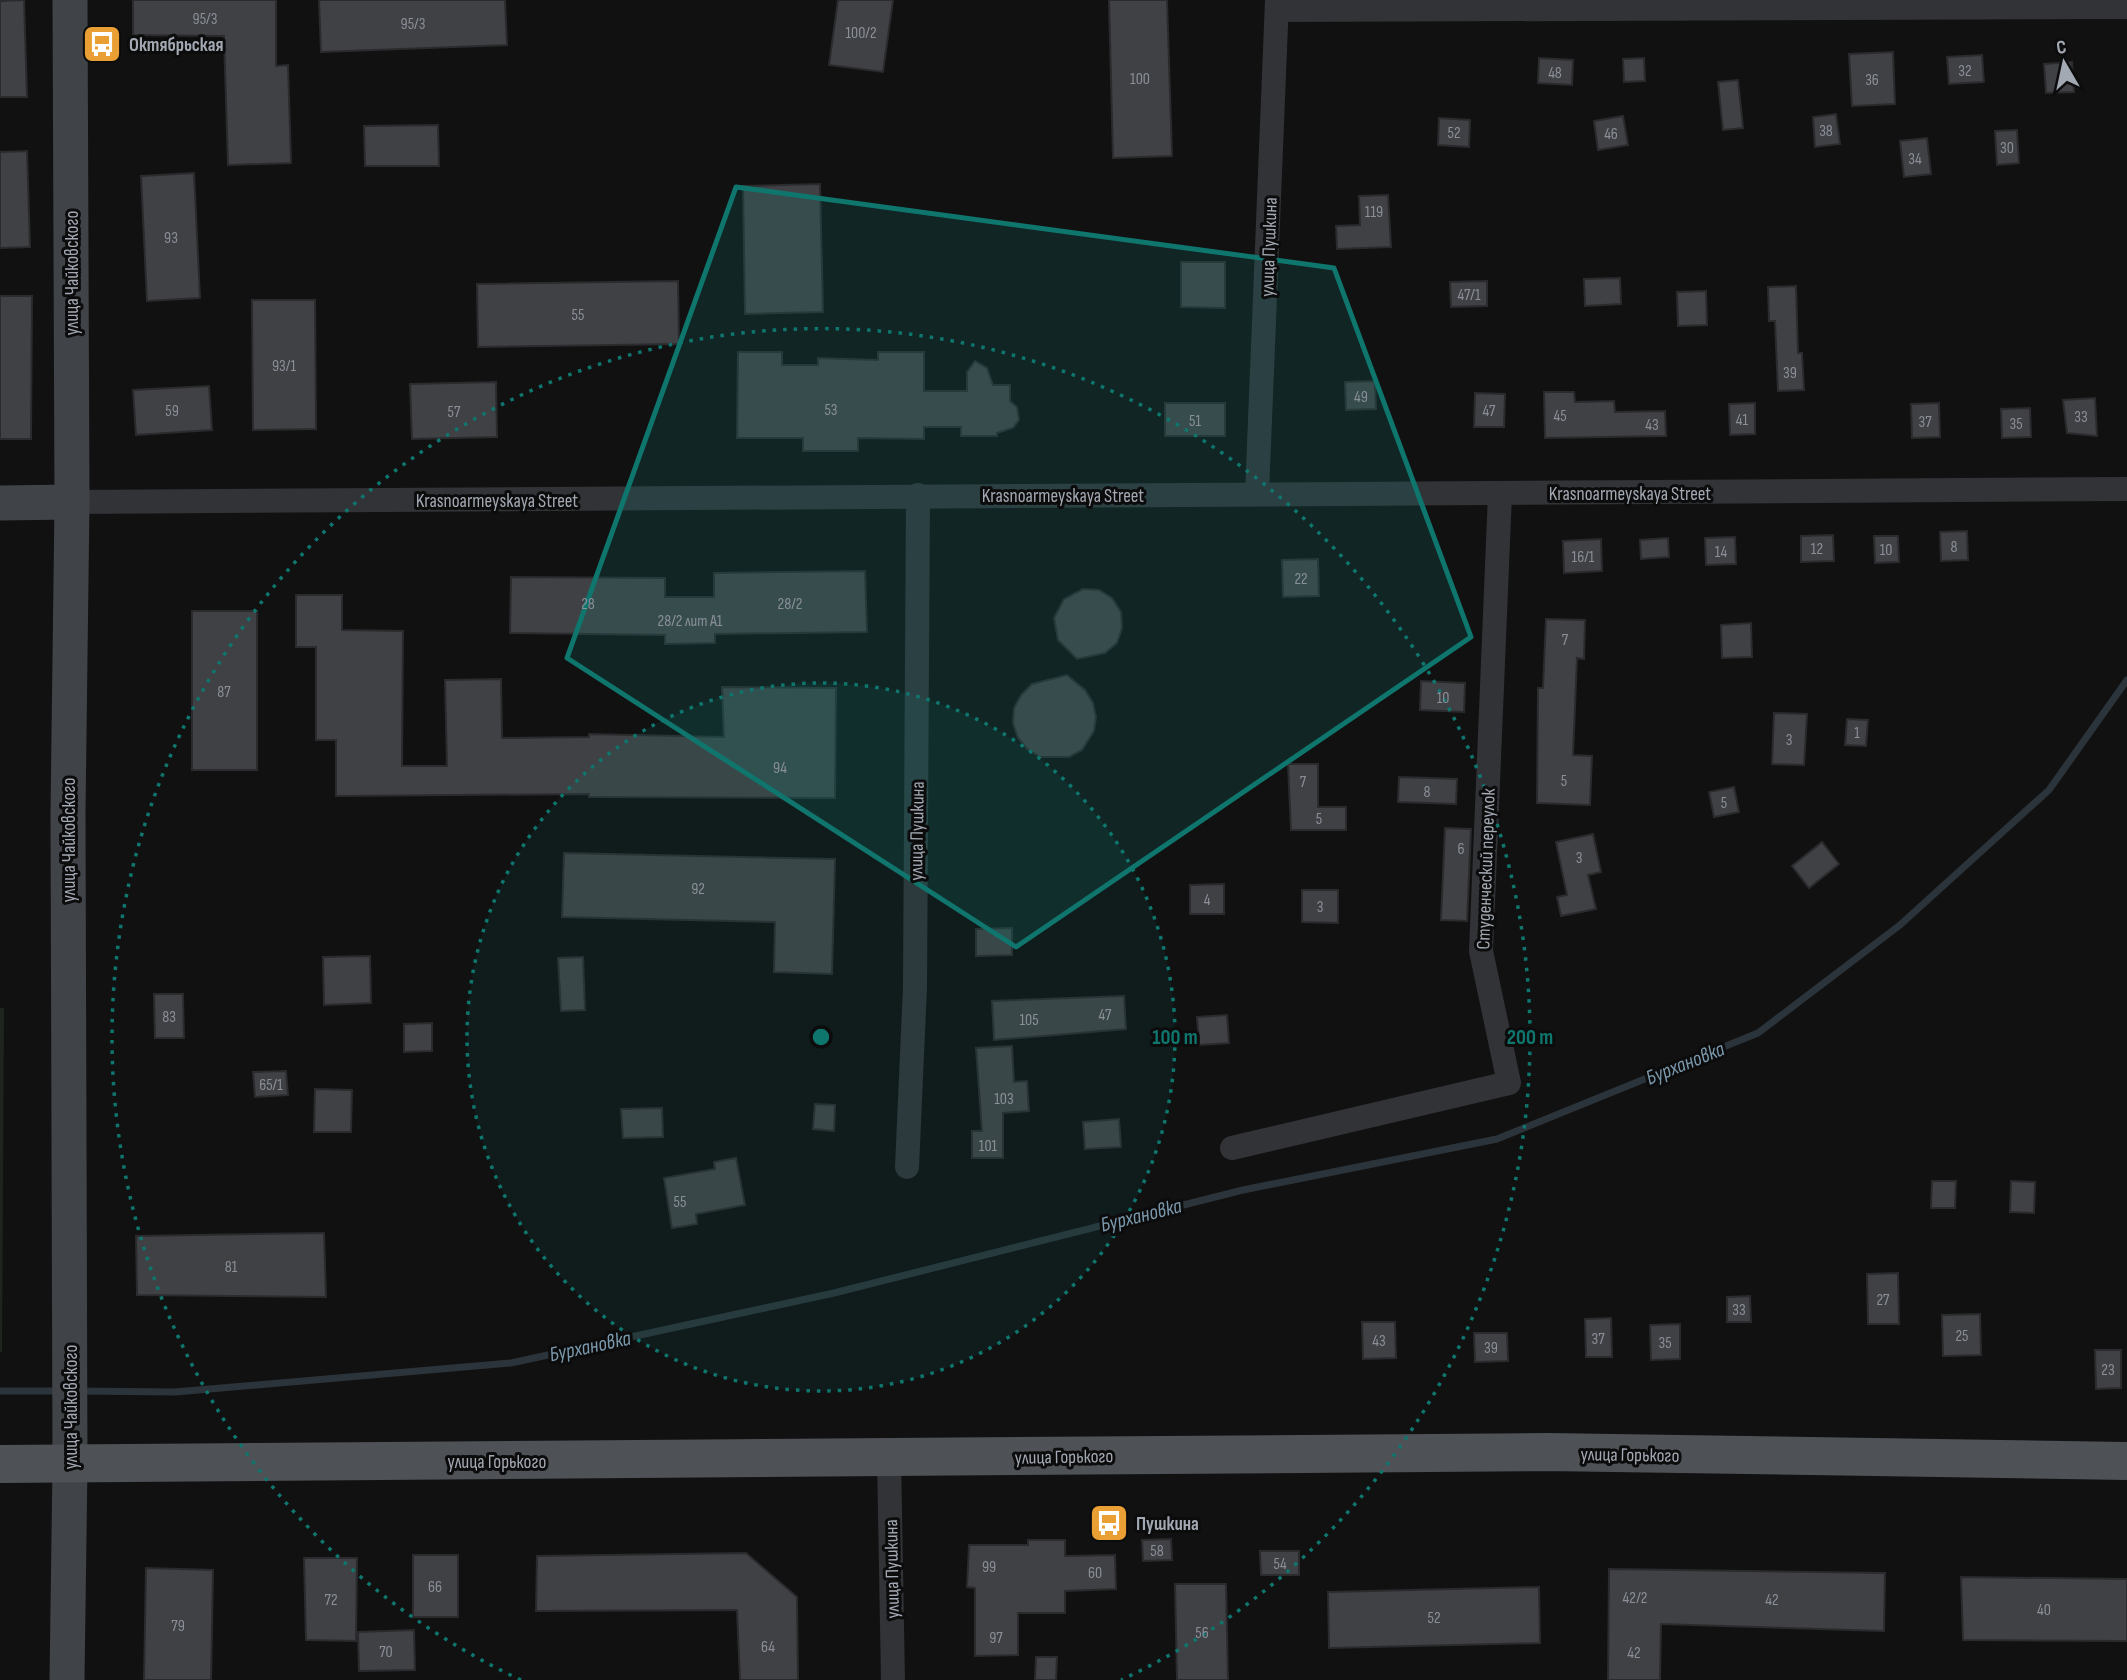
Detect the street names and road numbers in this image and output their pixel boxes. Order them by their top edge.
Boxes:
street label: улица Пушкина [1256,197,1283,297]
street label: улица Чайковского [61,211,84,335]
street label: Krasnoarmeyskaya Street [1549,483,1711,506]
street label: Krasnoarmeyskaya Street [982,485,1144,508]
street label: Krasnoarmeyskaya Street [416,490,578,513]
street label: улица Чайковского [58,778,81,902]
street label: улица Пушкина [905,781,930,881]
street label: Студенческий переулок [1472,787,1501,950]
street label: улица Чайковского [60,1345,83,1469]
street label: улица Горького [1580,1443,1680,1468]
street label: улица Горького [1014,1445,1114,1470]
street label: улица Горького [448,1451,546,1474]
street label: улица Пушкина [880,1519,905,1619]

